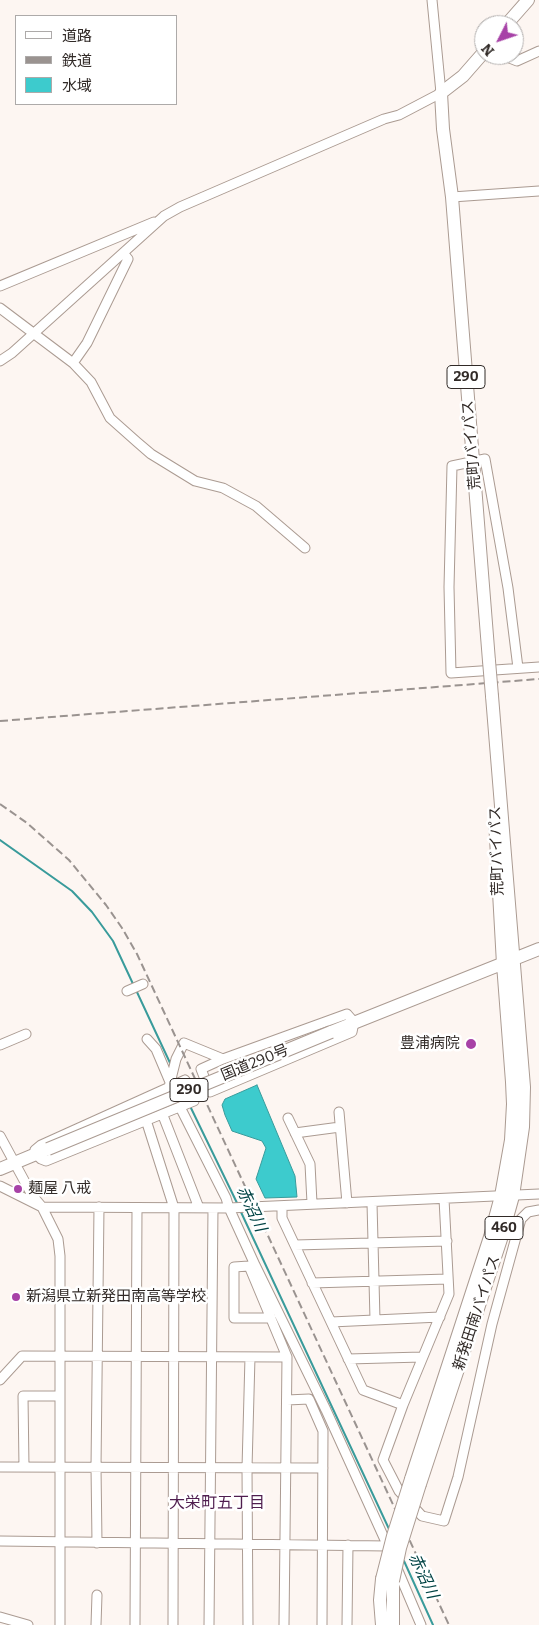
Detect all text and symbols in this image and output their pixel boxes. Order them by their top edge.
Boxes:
legend [15,15,178,105]
north arrow [474,15,524,65]
text: 道路 [62,27,92,45]
text: N [478,40,498,59]
text: 鉄道 [62,52,92,70]
text: 水域 [62,77,92,95]
road number: 290 [447,366,485,388]
street label: 荒町バイパス [459,399,485,491]
street label: 荒町バイパス [486,806,508,896]
place label: 豊浦病院 [400,1035,460,1053]
marker: 豊浦病院 [464,1037,478,1051]
street label: 国道290号 [218,1041,292,1085]
road number: 290 [170,1078,208,1102]
place label: 麺屋 八戒 [28,1180,91,1198]
marker: 麺屋 八戒 [12,1183,24,1195]
water label: 赤沼川 [232,1183,270,1235]
road number: 460 [485,1216,523,1240]
street label: 新発田南バイパス [450,1253,504,1373]
place label: 新潟県立新発田南高等学校 [26,1288,206,1306]
marker: 新潟県立新発田南高等学校 [10,1291,22,1303]
district label: 大栄町五丁目 [169,1494,265,1514]
water label: 赤沼川 [404,1550,442,1602]

